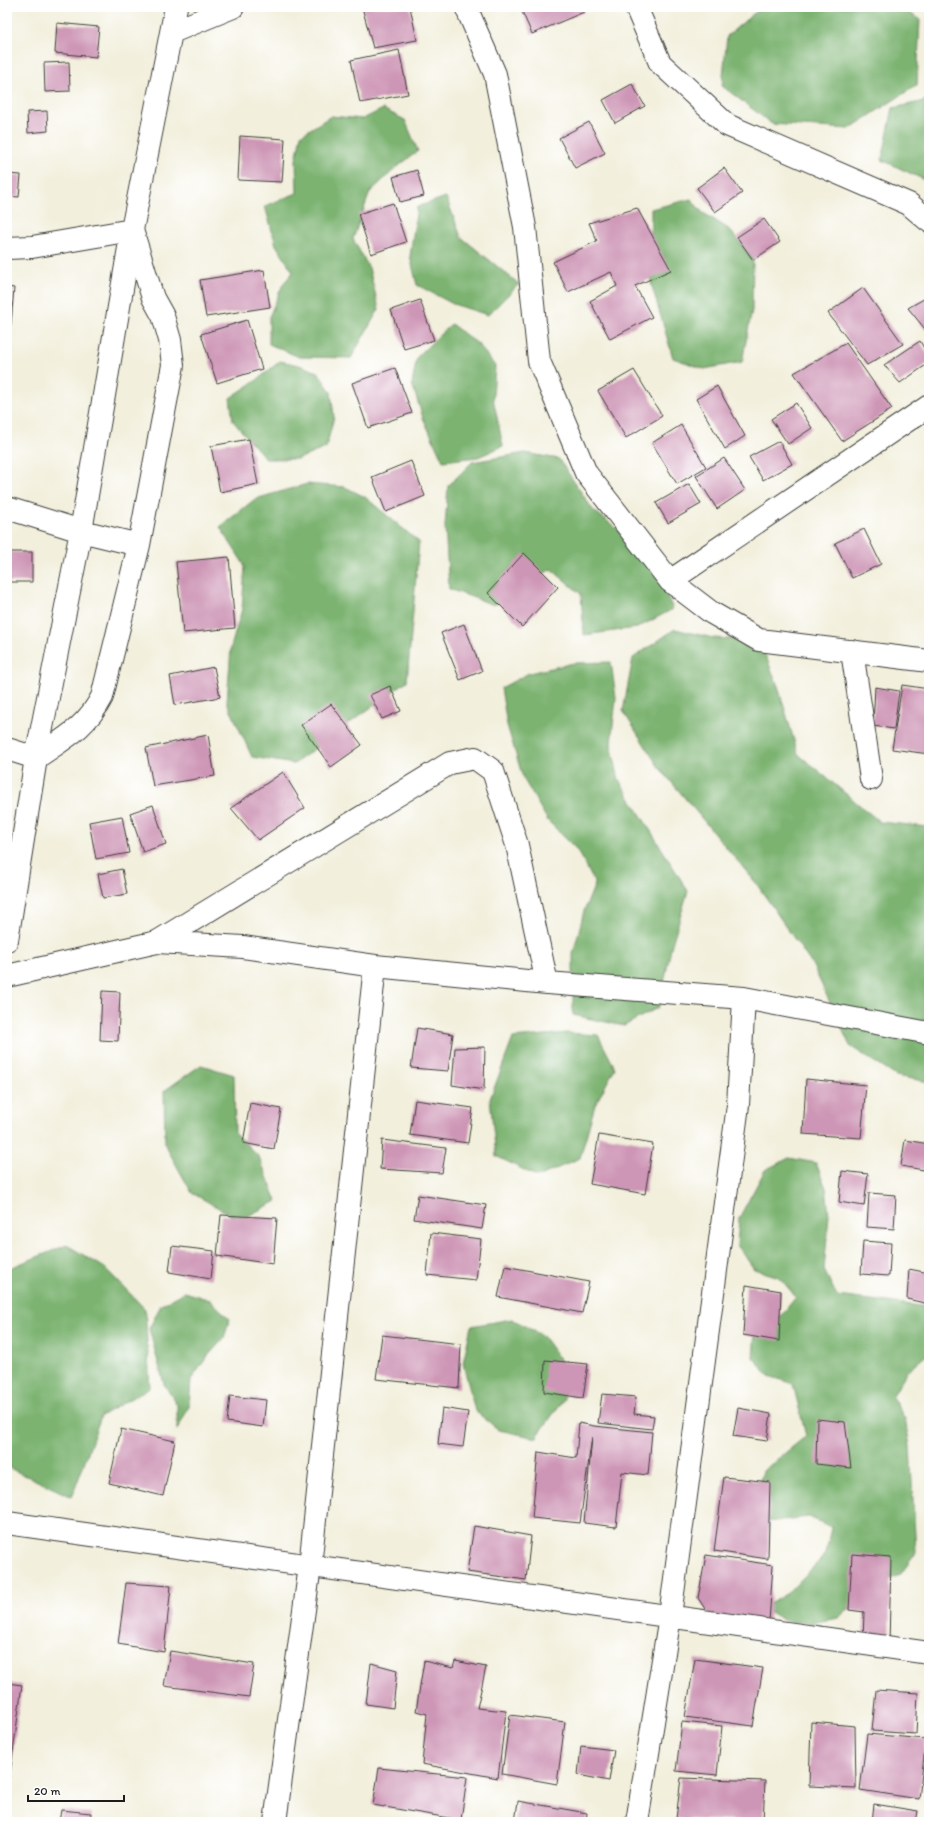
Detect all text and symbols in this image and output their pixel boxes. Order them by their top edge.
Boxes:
scale bar [28,1777,124,1803]
text: 20 m [34,1784,61,1798]

